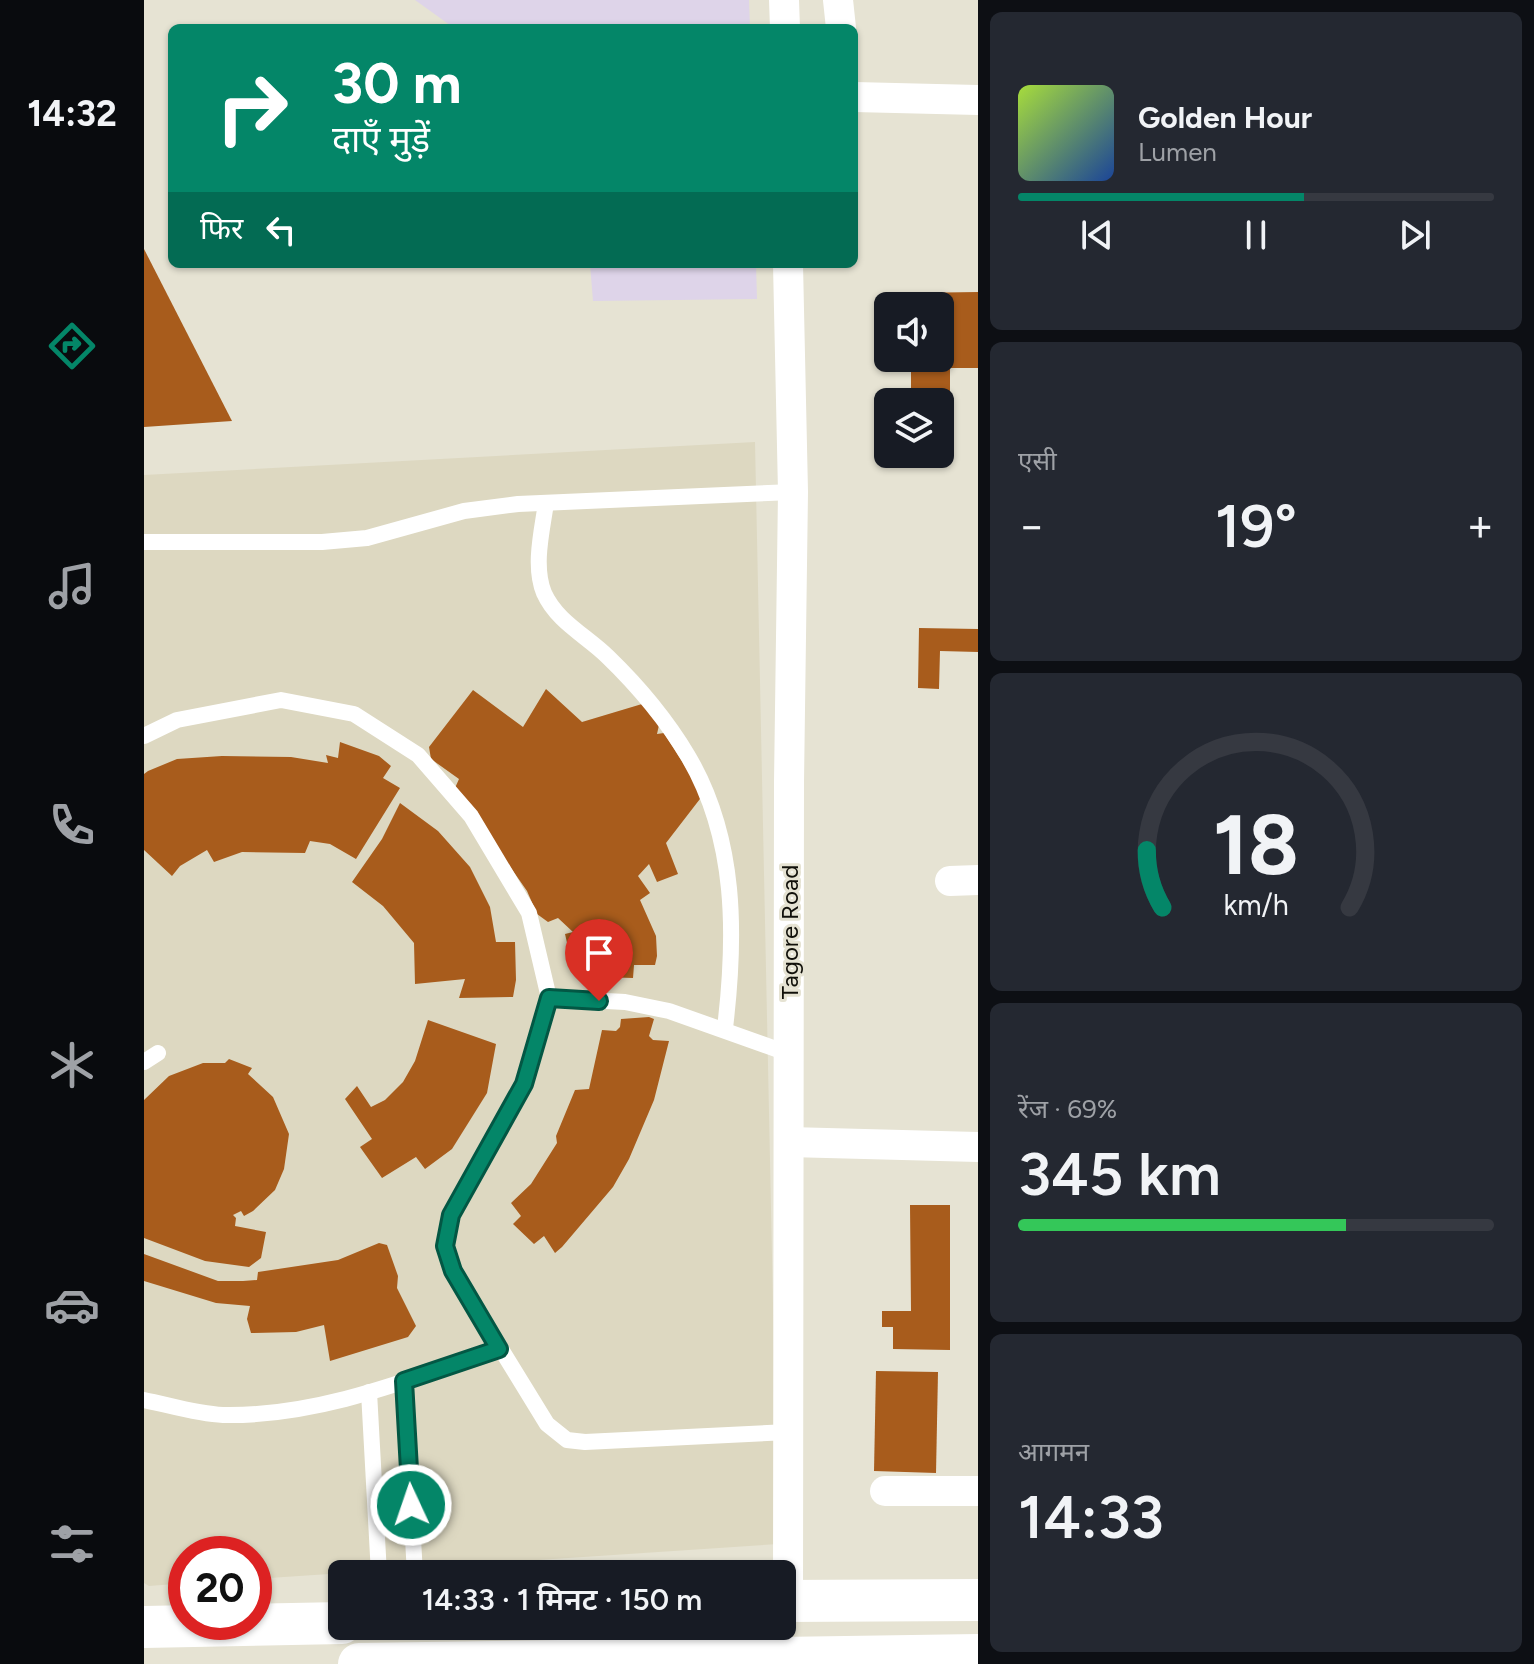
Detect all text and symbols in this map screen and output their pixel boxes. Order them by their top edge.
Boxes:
text: 30 m [332,50,462,117]
icon: right [200,56,304,160]
text: 14:32 [27,92,117,135]
text: Golden Hour [1138,99,1312,136]
text: दाएँ मुड़ें [332,118,430,161]
text: Lumen [1138,136,1217,168]
icon: left [259,208,303,252]
text: फिर [200,210,243,247]
icon: previous [1075,213,1119,257]
icon: pause [1234,213,1278,257]
icon: next [1393,213,1437,257]
map controls [874,292,954,468]
button: sound [874,292,954,372]
icon: directions [44,318,100,374]
button: layers [874,388,954,468]
text: एसी [1018,445,1057,477]
text: 19° [1215,490,1297,562]
text: − [1018,499,1045,552]
text: + [1467,499,1494,552]
icon: music [44,558,100,614]
text: 18 [1213,795,1299,895]
icon: phone [44,797,100,853]
street label: Tagore Road [775,865,804,999]
text: km/h [1223,888,1289,922]
pin [565,919,633,1001]
icon: arrive [577,931,621,975]
icon: climate [44,1037,100,1093]
text: रेंज · 69% [1018,1093,1117,1125]
text: 345 km [1018,1138,1221,1210]
icon: car [44,1277,100,1333]
text: आगमन [1018,1436,1089,1468]
position arrow [369,1463,453,1547]
text: 14:33 [1018,1481,1164,1553]
icon: filters [44,1516,100,1572]
speed limit sign: 20 [168,1536,272,1640]
text: 14:33 · 1 मिनट · 150 m [422,1581,702,1618]

